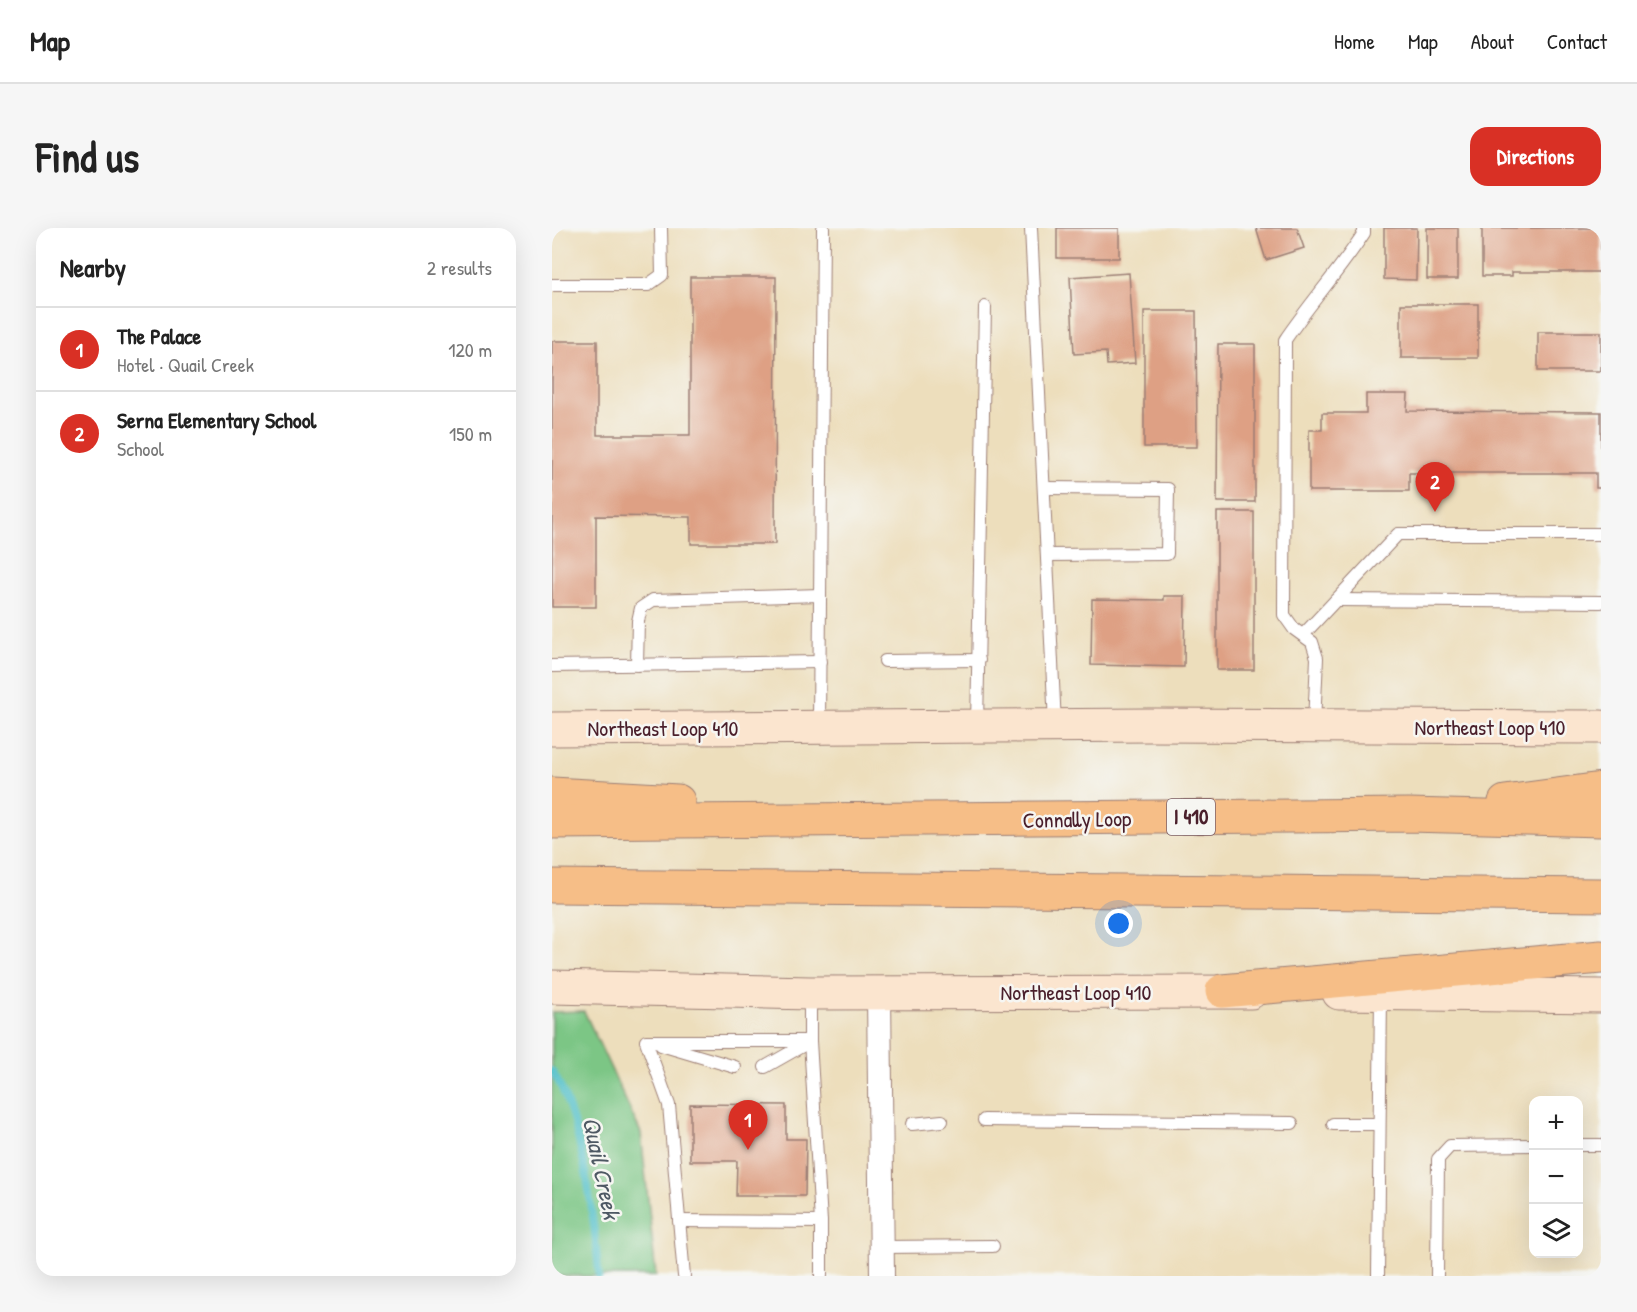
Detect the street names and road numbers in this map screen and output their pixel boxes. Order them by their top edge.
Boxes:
street label: Northeast Loop 410 [1415,712,1566,742]
street label: Northeast Loop 410 [588,713,739,743]
road number: I 410 [1167,799,1215,835]
street label: Connally Loop [1022,803,1132,835]
street label: Northeast Loop 410 [1001,977,1152,1007]

